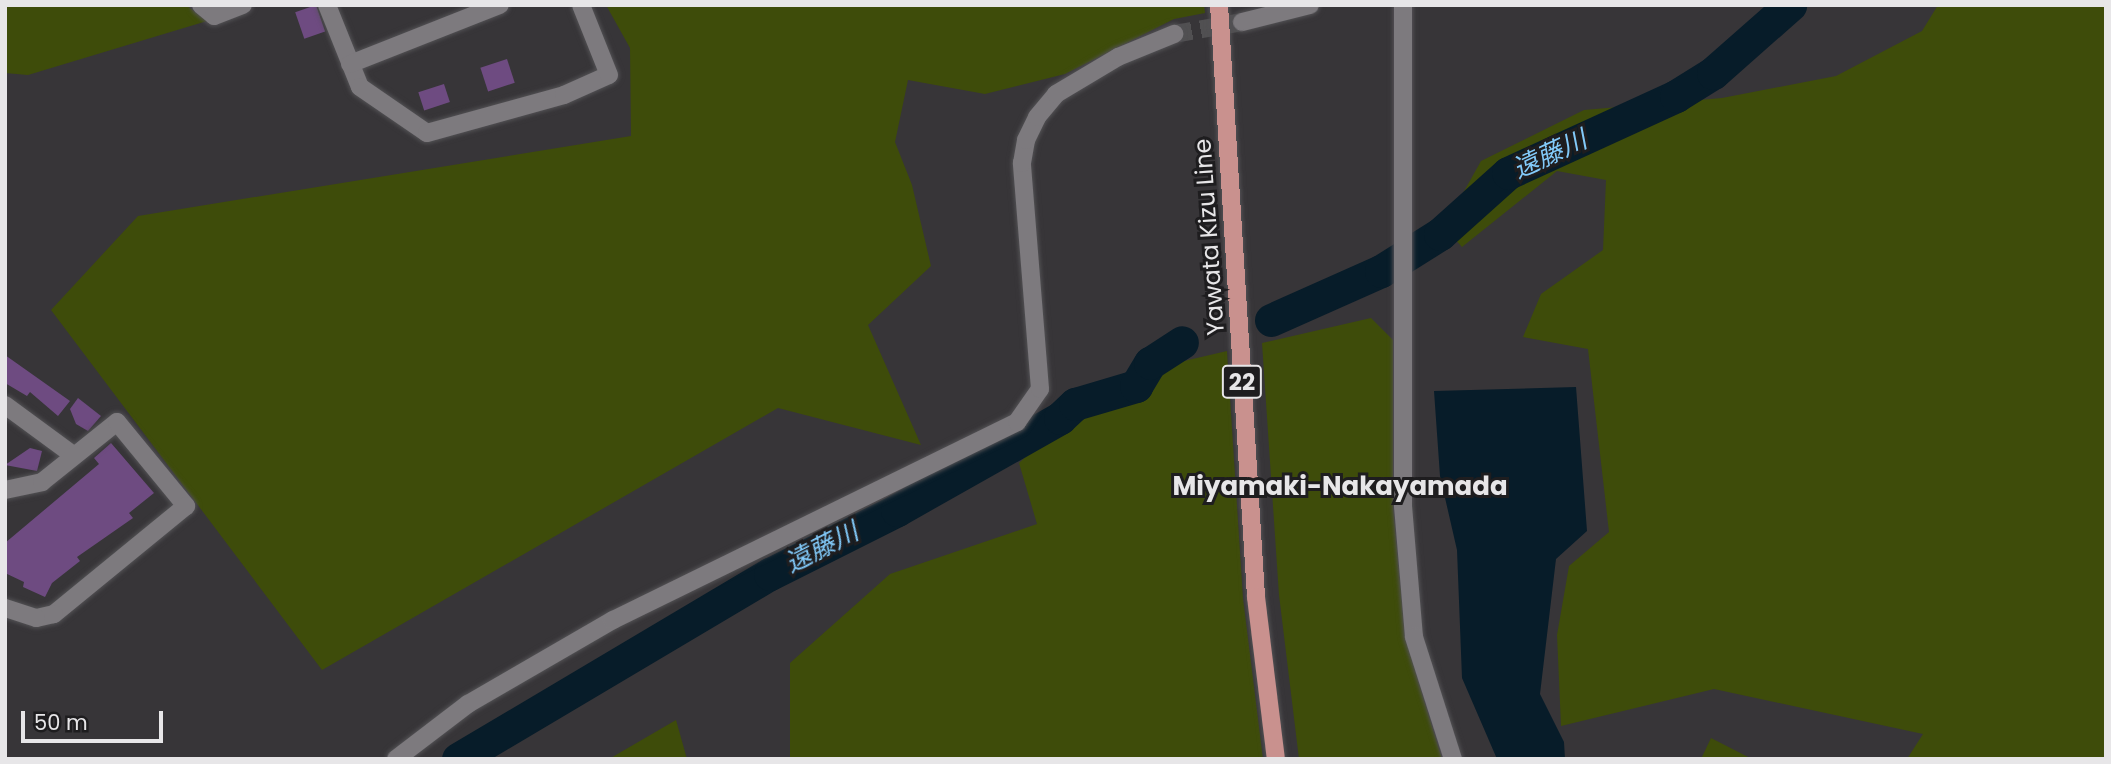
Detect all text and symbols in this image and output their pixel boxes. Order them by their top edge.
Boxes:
water label: 遠藤川 [1508,124,1592,186]
street label: Yawata Kizu Line [1188,138,1230,336]
road number: 22 [1221,362,1263,402]
district label: Miyamaki-Nakayamada [1172,471,1508,503]
water label: 遠藤川 [780,516,864,580]
scale bar [24,698,166,742]
text: 50 m [34,708,88,737]

